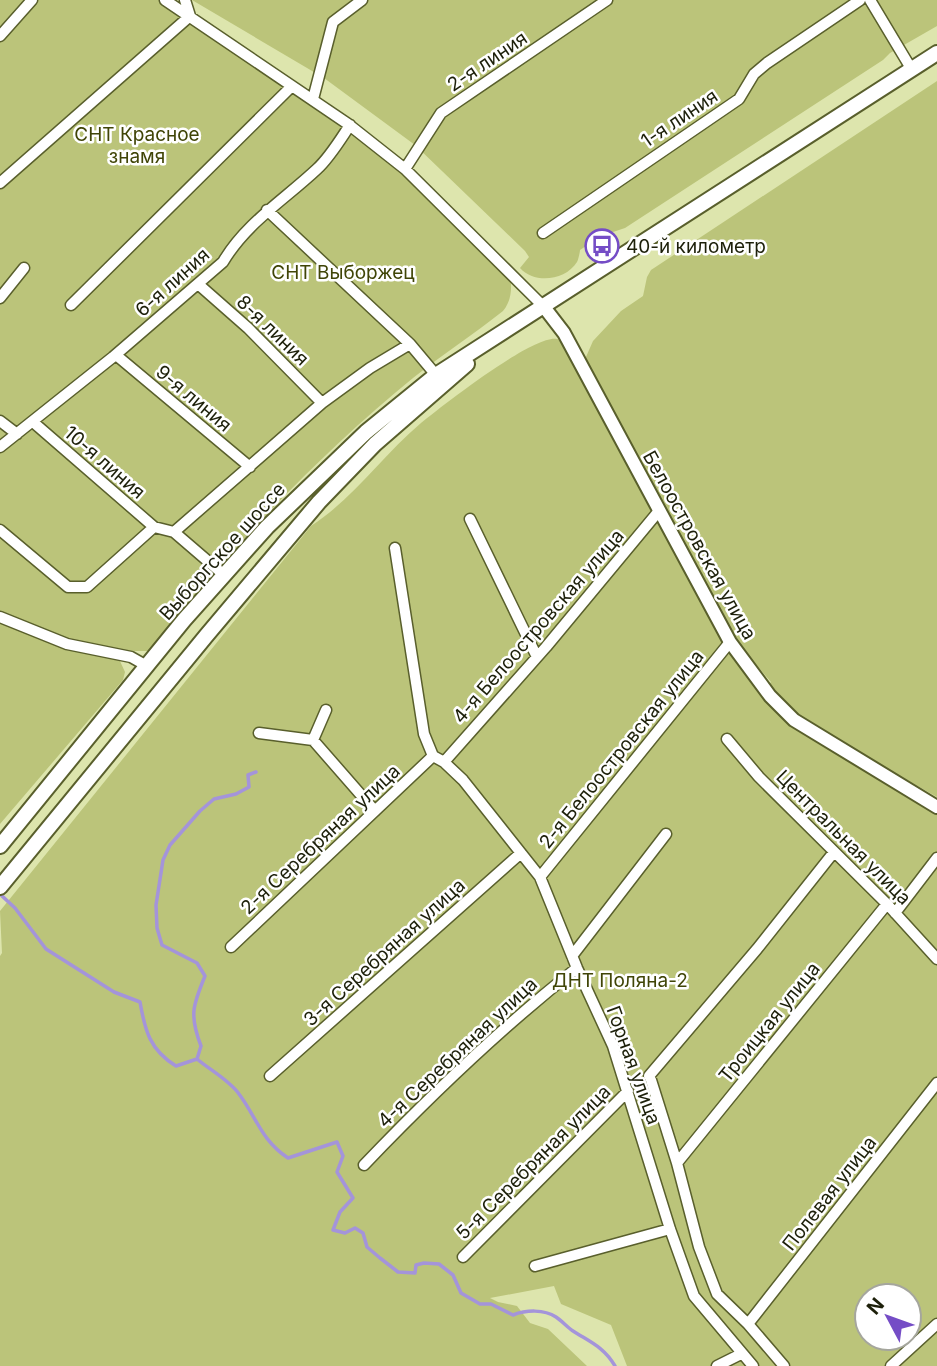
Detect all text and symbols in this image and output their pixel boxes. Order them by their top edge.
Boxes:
street label: 2-я линия [443,26,532,96]
street label: 1-я линия [637,84,722,152]
park label: СНТ Красное знамя [74,123,200,168]
bus stop icon: 40-й километр [583,227,621,265]
place label: 40-й километр [626,235,766,258]
street label: 6-я линия [131,243,214,322]
park label: СНТ Выборжец [271,261,415,284]
street label: 8-я линия [232,290,314,370]
street label: 9-я линия [151,360,236,437]
street label: 10-я линия [60,421,150,504]
street label: Белоостровская улица [638,447,761,644]
street label: Выборгское шоссе [155,478,290,625]
street label: 4-я Белоостровская улица [448,525,629,728]
street label: 2-я Белоостровская улица [534,645,709,853]
street label: 2-я Серебряная улица [236,760,405,919]
street label: Центральная улица [772,765,916,909]
street label: 3-я Серебряная улица [299,874,470,1031]
street label: Троицкая улица [714,958,825,1087]
park label: ДНТ Поляна-2 [552,969,688,992]
street label: 4-я Серебряная улица [373,972,542,1132]
street label: Горная улица [601,1003,666,1128]
street label: 5-я Серебряная улица [451,1080,615,1244]
street label: Полевая улица [778,1132,881,1255]
north arrow [853,1282,923,1352]
text: N [862,1293,889,1319]

